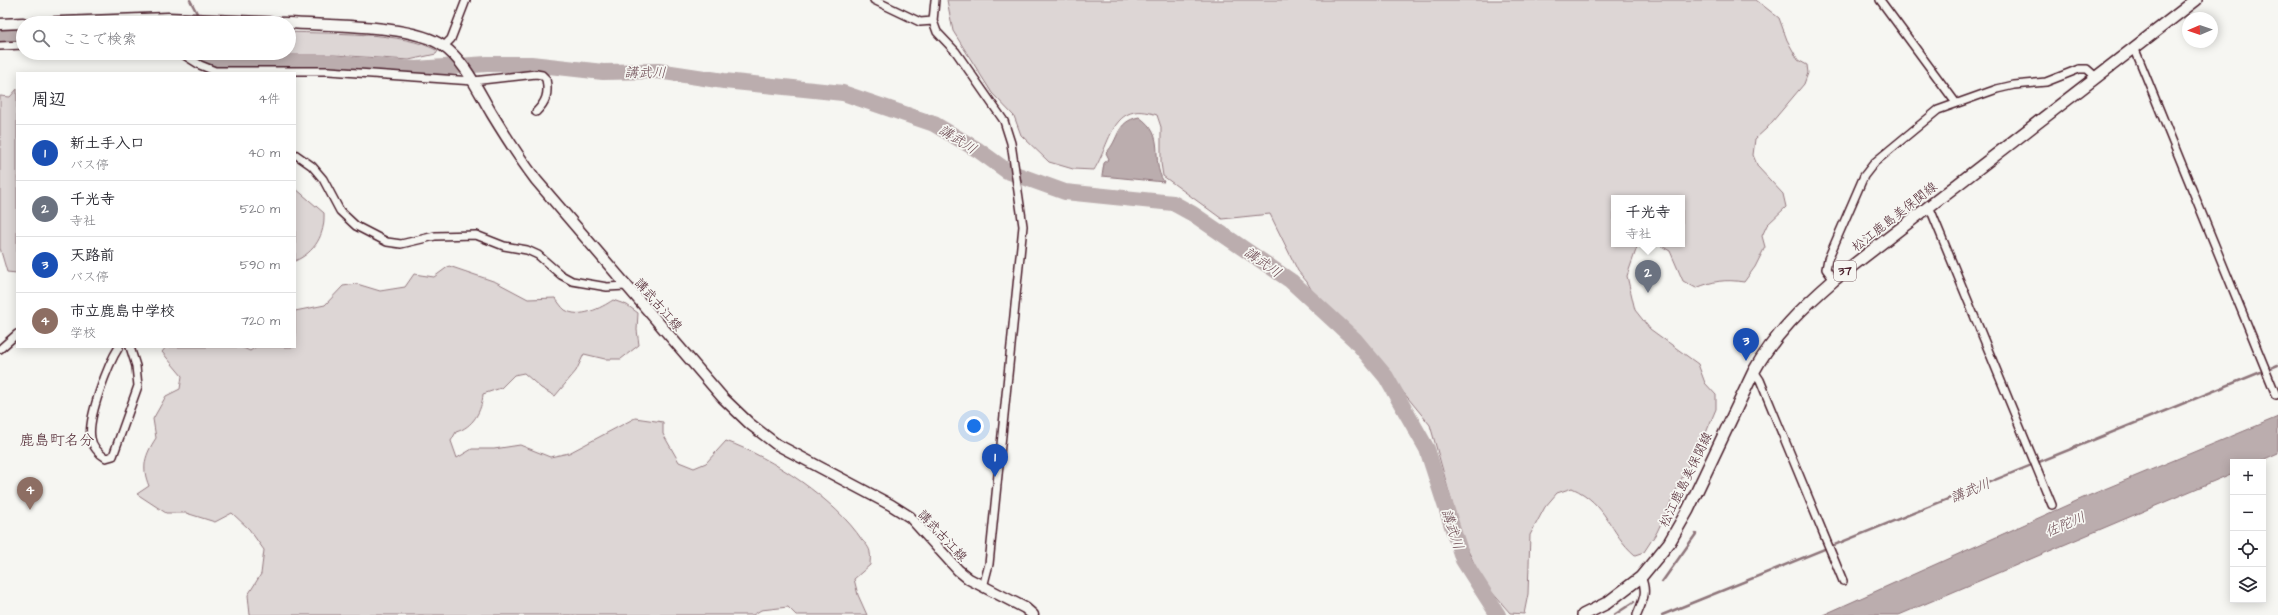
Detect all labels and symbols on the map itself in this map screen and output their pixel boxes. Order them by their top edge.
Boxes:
north arrow [2182,12,2218,48]
water label: 講武川 [624,63,666,83]
water label: 講武川 [934,120,981,159]
street label: 松江鹿島美保関線 [1848,177,1942,256]
water label: 講武川 [1239,243,1285,283]
pin: 2 [1635,260,1661,293]
road number: 37 [1834,261,1856,281]
street label: 講武古江線 [630,274,687,336]
pin: 3 [1733,328,1759,361]
your location [964,416,984,436]
street label: 松江鹿島美保関線 [1655,428,1717,530]
district label: 鹿島町名分 [19,430,95,451]
pin: 1 [982,444,1008,477]
water label: 講武川 [1947,474,1994,508]
pin: 4 [17,477,43,510]
street label: 講武古江線 [914,506,972,566]
water label: 講武川 [1436,506,1468,552]
water label: 佐陀川 [2042,508,2089,542]

